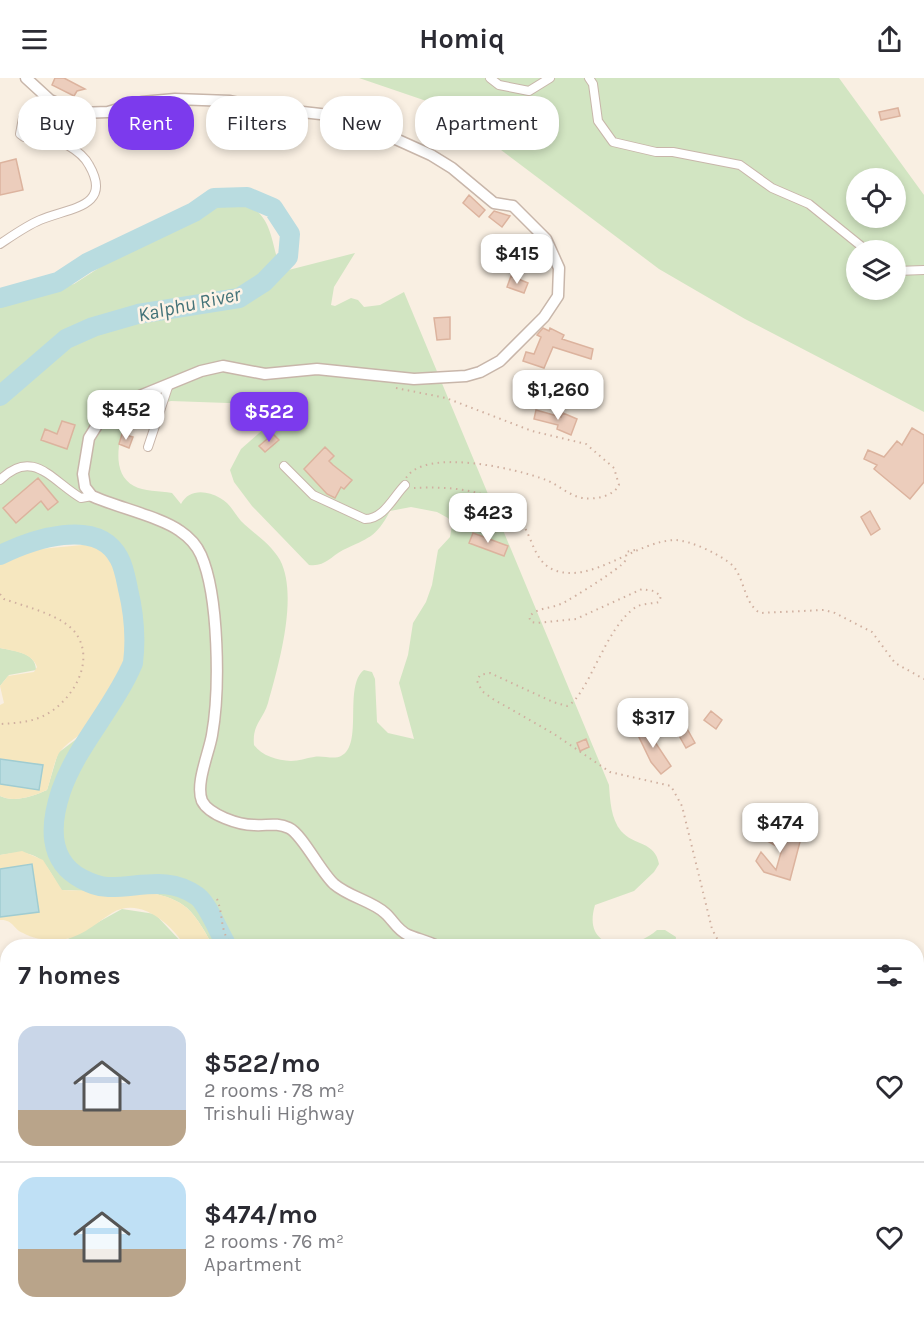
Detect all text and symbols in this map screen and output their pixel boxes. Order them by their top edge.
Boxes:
icon: menu [18,23,51,56]
text: Homiq [419,23,505,55]
icon: share [873,23,906,56]
chip: Buy [18,96,96,150]
chip: Rent [108,96,194,150]
chip: Filters [206,96,308,150]
chip: New [320,96,403,150]
chip: Apartment [415,96,559,150]
map controls [846,168,906,300]
button: locate [846,168,906,228]
pin: $415 [481,234,553,285]
button: layers [846,240,906,300]
text: $415 [495,242,539,265]
water label: Kalphu River [136,282,244,327]
pin: $1,260 [509,370,607,421]
text: $1,260 [527,378,589,401]
pin: $452 [90,390,162,441]
pin: $522 [233,392,305,443]
text: $452 [101,398,151,421]
text: $522 [244,400,294,423]
pin: $423 [452,493,524,544]
text: $423 [463,501,513,524]
pin: $317 [617,698,689,749]
text: $317 [631,706,675,729]
pin: $474 [744,803,816,854]
text: $474 [756,811,804,834]
icon: filters [873,959,906,992]
text: 7 homes [18,960,121,991]
text: $522/mo [204,1048,320,1079]
icon: home [66,1050,138,1122]
icon: heart [873,1070,906,1103]
text: 2 rooms · 78 m² [204,1079,345,1102]
text: Trishuli Highway [204,1102,354,1125]
text: $474/mo [204,1199,317,1230]
icon: home [66,1201,138,1273]
icon: heart [873,1221,906,1254]
text: 2 rooms · 76 m² [204,1230,344,1253]
text: Apartment [204,1253,302,1276]

